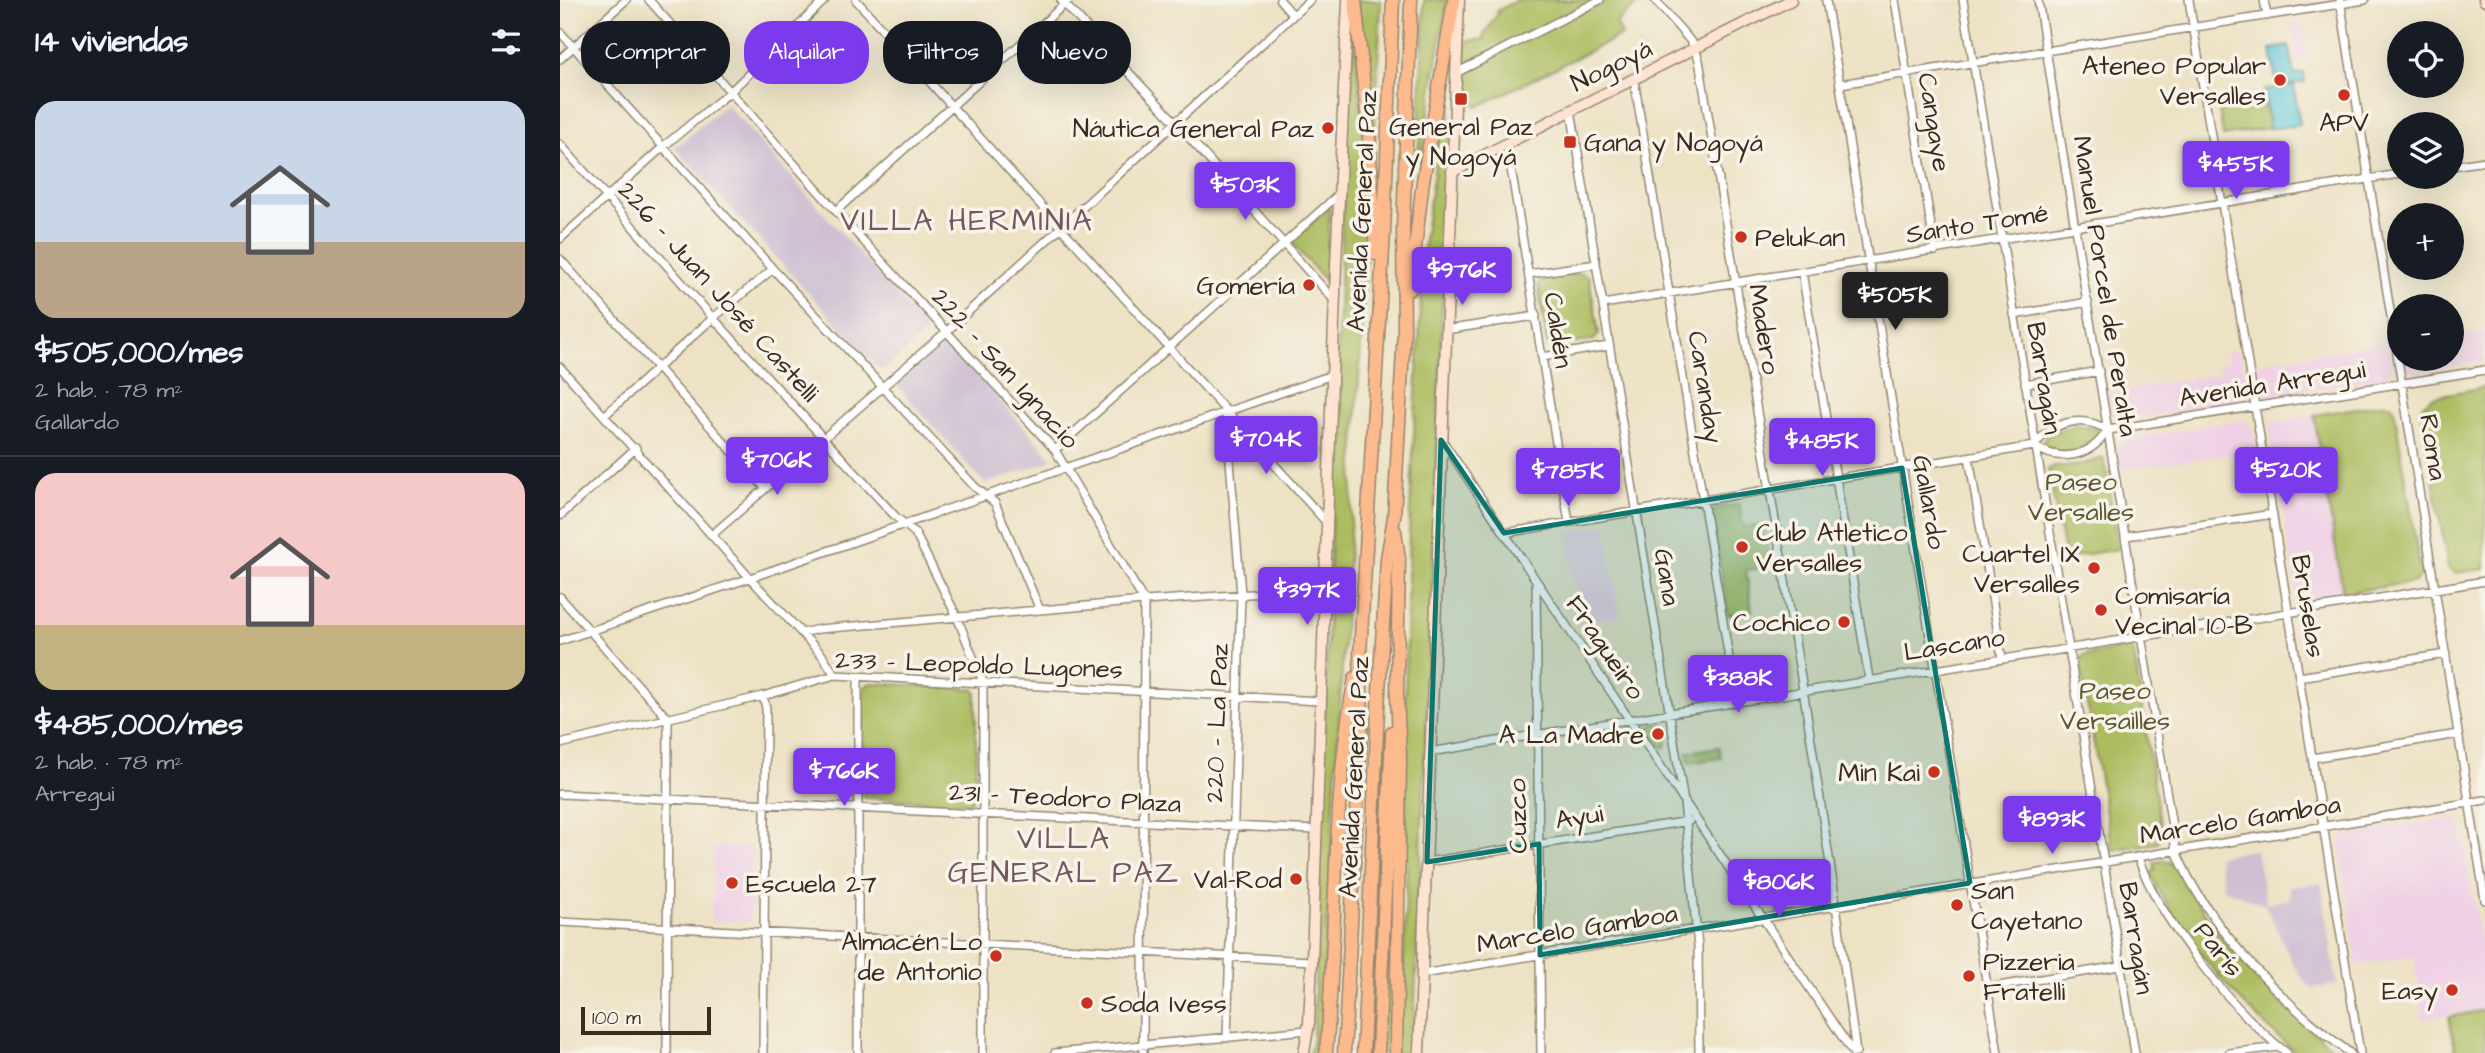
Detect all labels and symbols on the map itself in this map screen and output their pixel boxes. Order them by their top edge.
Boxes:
street label: Nogoyá [1565,31,1659,103]
place label: Ateneo Popular Versalles [2082,48,2266,114]
street label: Cangaye [1906,70,1960,174]
marker: Ateneo Popular Versalles [2272,72,2288,88]
marker: APV [2336,87,2352,103]
street label: Avenida General Paz [1338,89,1386,333]
marker: General Paz y Nogoyá [1453,91,1469,107]
place label: APV [2319,105,2369,141]
place label: General Paz y Nogoyá [1389,109,1533,177]
place label: Náutica General Paz [1073,111,1314,147]
marker: Náutica General Paz [1320,120,1336,136]
place label: Gana y Nogoyá [1584,125,1763,163]
street label: Manuel Porcel de Peralta [2063,133,2147,439]
marker: Gana y Nogoyá [1562,134,1578,150]
pin: $455K [2187,142,2285,201]
pin: $503K [1196,162,1294,222]
street label: 226 - Juan José Castelli [609,173,827,410]
street label: Santo Tomé [1903,195,2051,253]
district label: VILLA HERMINIA [840,200,1094,242]
place label: Pelukan [1755,220,1845,256]
marker: Pelukan [1733,229,1749,245]
pin: $976K [1413,247,1511,307]
place label: Gomería [1197,268,1295,304]
pin: $505K [1846,272,1944,332]
marker: Gomería [1301,277,1317,293]
street label: 222 - San Ignacio [922,280,1088,459]
street label: Madero [1739,281,1789,377]
street label: Caldén [1534,290,1582,371]
street label: Barragán [2015,319,2071,437]
street label: Caranday [1676,329,1732,446]
street label: Avenida Arregui [2176,351,2368,418]
street label: Roma [2410,411,2456,483]
pin: $704K [1217,416,1315,476]
pin: $485K [1773,419,1871,478]
pin: $706K [728,438,826,497]
pin: $785K [1519,448,1617,508]
pin: $520K [2237,448,2335,507]
street label: Gallardo [1903,452,1955,552]
park label: Paseo Versalles [2028,464,2134,530]
place label: Club Atletico Versalles [1756,515,1908,581]
place label: Cuartel IX Versalles [1962,536,2080,602]
marker: Club Atletico Versalles [1734,539,1750,555]
street label: Gana [1645,546,1689,608]
street label: Bruselas [2282,552,2334,660]
marker: Cuartel IX Versalles [2086,560,2102,576]
pin: $397K [1258,568,1356,627]
place label: Comisaría Vecinal 10-B [2115,578,2253,644]
street label: Fragueiro [1555,588,1654,708]
marker: Comisaría Vecinal 10-B [2093,602,2109,618]
place label: Cochico [1733,605,1830,641]
marker: Cochico [1836,614,1852,630]
street label: Lascano [1901,619,2008,671]
street label: 233 - Leopoldo Lugones [834,642,1123,690]
street label: 220 - La Paz [1196,643,1238,803]
street label: Avenida General Paz [1330,655,1378,899]
pin: $388K [1689,656,1787,715]
park label: Paseo Versailles [2060,673,2170,739]
place label: A La Madre [1499,717,1644,753]
marker: A La Madre [1650,726,1666,742]
pin: $766K [795,748,893,808]
place label: Min Kai [1838,755,1920,791]
marker: Min Kai [1926,764,1942,780]
street label: 231 - Teodoro Plaza [948,774,1182,822]
street label: Cuzco [1499,778,1537,854]
street label: Marcelo Gamboa [2137,786,2343,854]
street label: Ayui [1553,795,1606,841]
pin: $893K [2003,796,2101,856]
district label: VILLA GENERAL PAZ [948,818,1180,894]
pin: $806K [1730,860,1828,919]
place label: Val-Rod [1194,862,1282,898]
place label: Escuela 27 [746,866,877,902]
marker: Val-Rod [1288,871,1304,887]
place label: San Cayetano [1971,873,2083,941]
marker: Escuela 27 [724,875,740,891]
street label: Barragán [2107,879,2163,997]
street label: Marcelo Gamboa [1474,895,1680,963]
marker: San Cayetano [1949,897,1965,913]
street label: París [2185,914,2251,985]
place label: Almacén Lo de Antonio [841,924,982,990]
place label: Pizzeria Fratelli [1983,944,2075,1010]
marker: Almacén Lo de Antonio [988,948,1004,964]
marker: Pizzeria Fratelli [1961,968,1977,984]
place label: Easy [2382,973,2438,1011]
marker: Easy [2444,982,2460,998]
place label: Soda Ivess [1101,986,1227,1022]
marker: Soda Ivess [1079,995,1095,1011]
scale bar [581,1004,710,1036]

